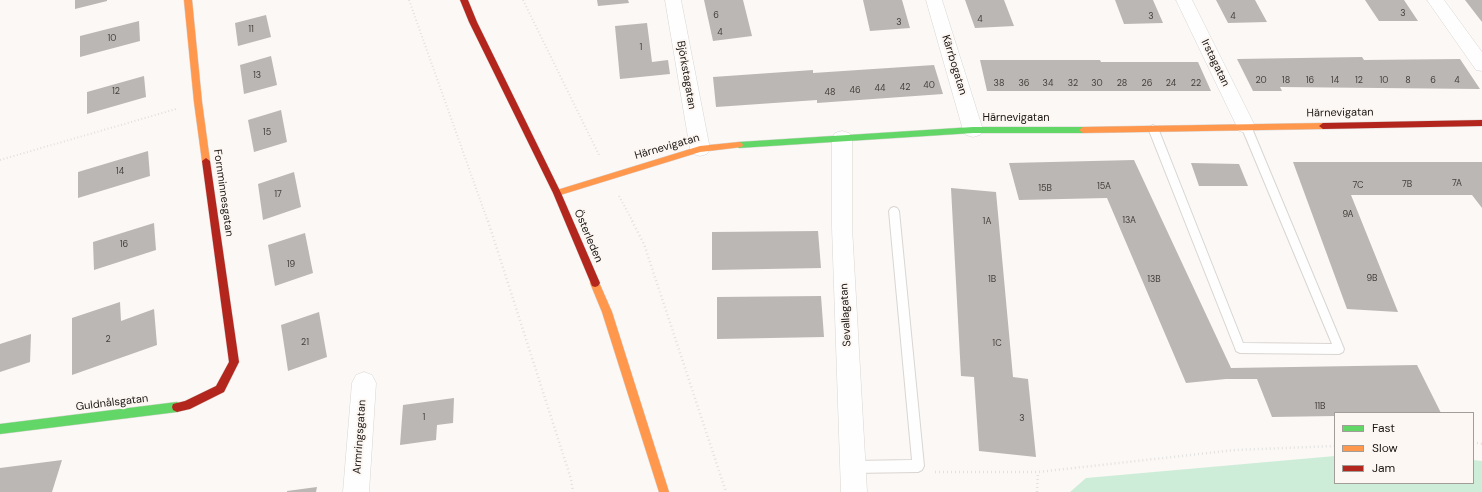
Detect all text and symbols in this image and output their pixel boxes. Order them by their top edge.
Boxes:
house number: 3 [1400,9,1406,19]
house number: 6 [713,11,719,21]
house number: 3 [1148,12,1154,22]
house number: 4 [1230,12,1236,22]
house number: 4 [977,15,983,25]
house number: 3 [896,18,902,28]
house number: 11 [248,25,254,35]
house number: 4 [717,28,723,38]
street label: Kärrbogatan [939,33,969,97]
house number: 10 [108,34,116,44]
street label: Irstagatan [1198,37,1232,89]
street label: Björkstagatan [673,40,699,110]
house number: 1 [640,43,642,53]
house number: 13 [253,71,261,81]
house number: 20 [1255,76,1267,86]
house number: 18 [1282,76,1290,86]
house number: 16 [1306,76,1314,86]
house number: 14 [1331,76,1339,86]
house number: 12 [1355,76,1363,86]
house number: 10 [1380,76,1388,86]
house number: 8 [1405,76,1411,86]
house number: 6 [1430,76,1436,86]
house number: 4 [1454,76,1460,86]
house number: 38 [994,79,1004,89]
house number: 36 [1019,79,1029,89]
house number: 34 [1043,79,1053,89]
house number: 32 [1068,79,1078,89]
house number: 30 [1091,79,1103,89]
house number: 28 [1117,79,1127,89]
house number: 26 [1142,79,1152,89]
house number: 24 [1166,79,1176,89]
house number: 22 [1191,79,1201,89]
house number: 40 [923,81,935,91]
house number: 42 [900,83,910,93]
house number: 44 [875,84,885,94]
house number: 46 [849,86,861,96]
house number: 12 [112,87,120,97]
house number: 48 [825,88,835,98]
street label: Härnevigatan [1306,106,1374,120]
street label: Härnevigatan [983,111,1049,125]
house number: 15 [263,128,271,138]
street label: Härnevigatan [633,131,701,163]
street label: Fornminnesgatan [210,149,236,237]
house number: 14 [116,167,124,177]
house number: 7A [1452,179,1462,189]
house number: 7B [1402,180,1412,190]
house number: 7C [1352,181,1364,191]
house number: 15A [1097,182,1111,192]
house number: 15B [1038,184,1052,194]
house number: 17 [274,190,282,200]
street label: Österleden [571,207,605,265]
house number: 9A [1342,210,1354,220]
house number: 13A [1122,216,1136,226]
house number: 1A [983,217,991,227]
house number: 16 [120,240,128,250]
house number: 19 [287,260,295,270]
house number: 9B [1366,274,1378,284]
house number: 1B [988,275,996,285]
house number: 13B [1147,275,1161,285]
street label: Sevallagatan [838,283,854,347]
house number: 2 [105,335,111,345]
house number: 21 [301,338,309,348]
house number: 1C [992,339,1002,349]
street label: Guldnålsgatan [75,392,149,414]
street label: Armringsgatan [351,399,369,475]
house number: 11B [1314,402,1326,412]
legend [1334,412,1474,484]
house number: 1 [423,413,425,423]
house number: 3 [1019,414,1025,424]
text: Fast [1372,420,1395,436]
text: Slow [1372,440,1398,456]
text: Jam [1372,460,1395,476]

